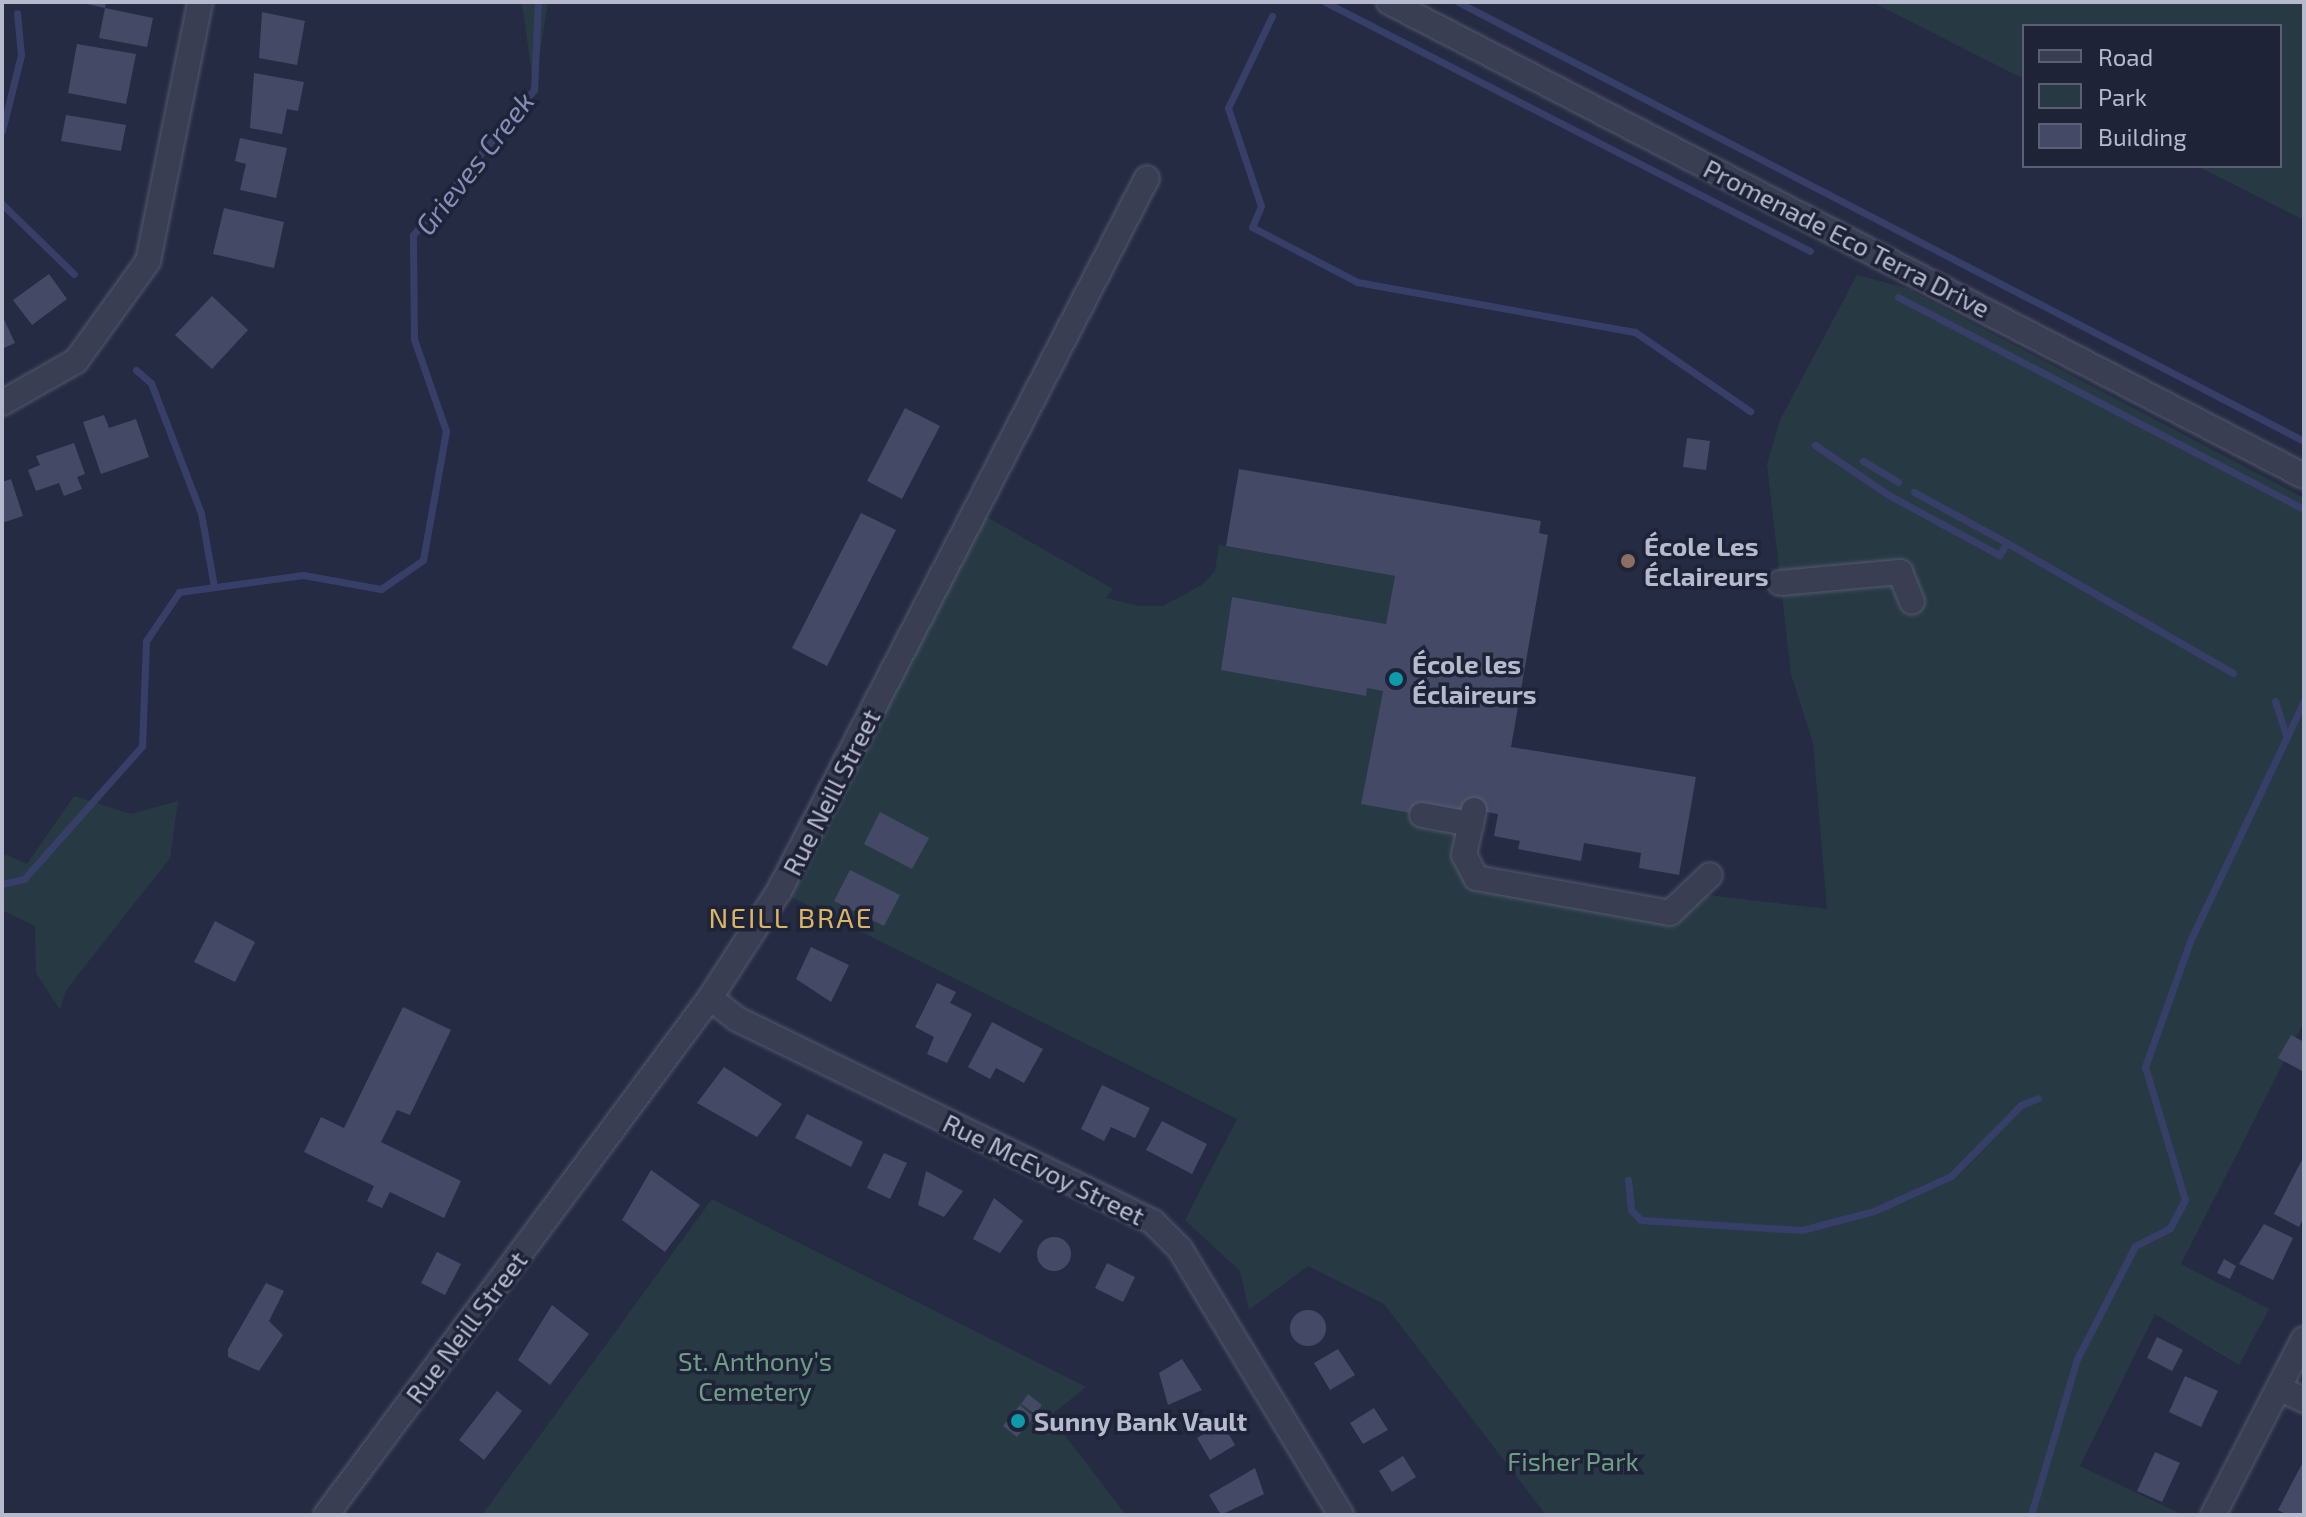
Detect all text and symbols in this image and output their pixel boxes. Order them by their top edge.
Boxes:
legend [2022,24,2282,168]
text: Road [2098,42,2153,71]
text: Park [2098,82,2147,111]
water label: Grieves Creek [408,85,540,241]
text: Building [2098,122,2187,151]
street label: Promenade Eco Terra Drive [1699,152,1995,324]
place label: École Les Éclaireurs [1644,530,1769,592]
marker: École Les Éclaireurs [1619,552,1637,570]
place label: École les Éclaireurs [1412,648,1537,710]
marker: École les Éclaireurs [1387,670,1405,688]
street label: Rue Neill Street [776,703,886,881]
district label: NEILL BRAE [708,900,874,934]
street label: Rue McEvoy Street [938,1107,1150,1231]
street label: Rue Neill Street [399,1245,533,1409]
park label: St. Anthony’s Cemetery [678,1345,832,1406]
place label: Sunny Bank Vault [1034,1405,1248,1437]
marker: Sunny Bank Vault [1009,1412,1027,1430]
park label: Fisher Park [1507,1445,1639,1477]

